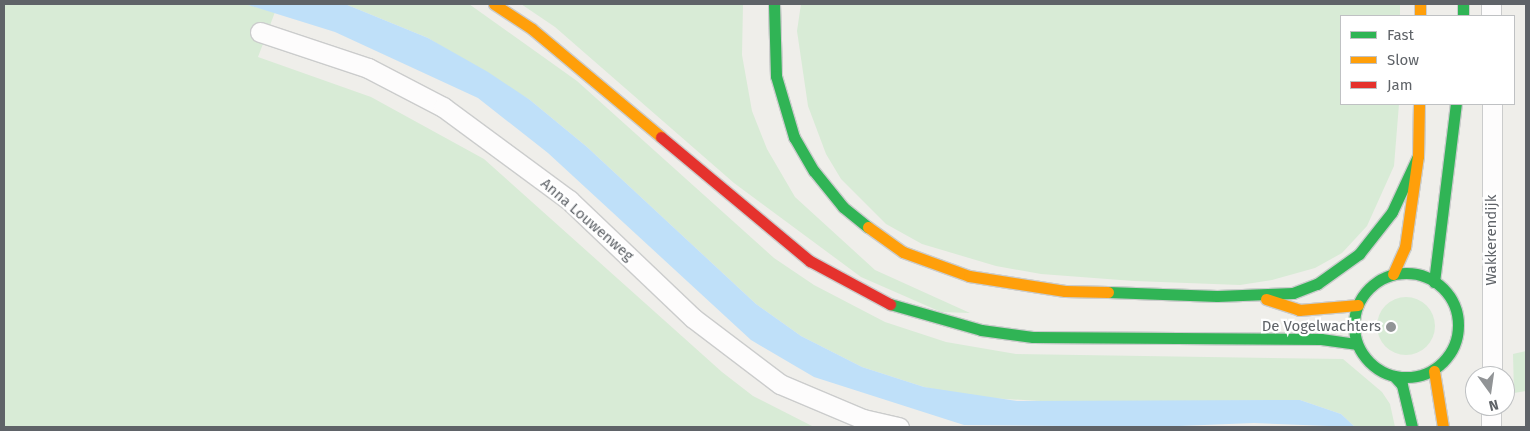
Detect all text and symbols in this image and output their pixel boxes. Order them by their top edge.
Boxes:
legend [1340,15,1515,105]
text: Fast [1387,26,1414,44]
text: Slow [1387,51,1419,69]
text: Jam [1387,76,1413,94]
street label: Anna Louwenweg [537,175,637,265]
street label: Wakkerendijk [1483,195,1501,285]
place label: De Vogelwachters [1262,318,1381,336]
marker: De Vogelwachters [1385,321,1397,333]
north arrow [1465,366,1515,416]
text: N [1487,396,1500,414]

